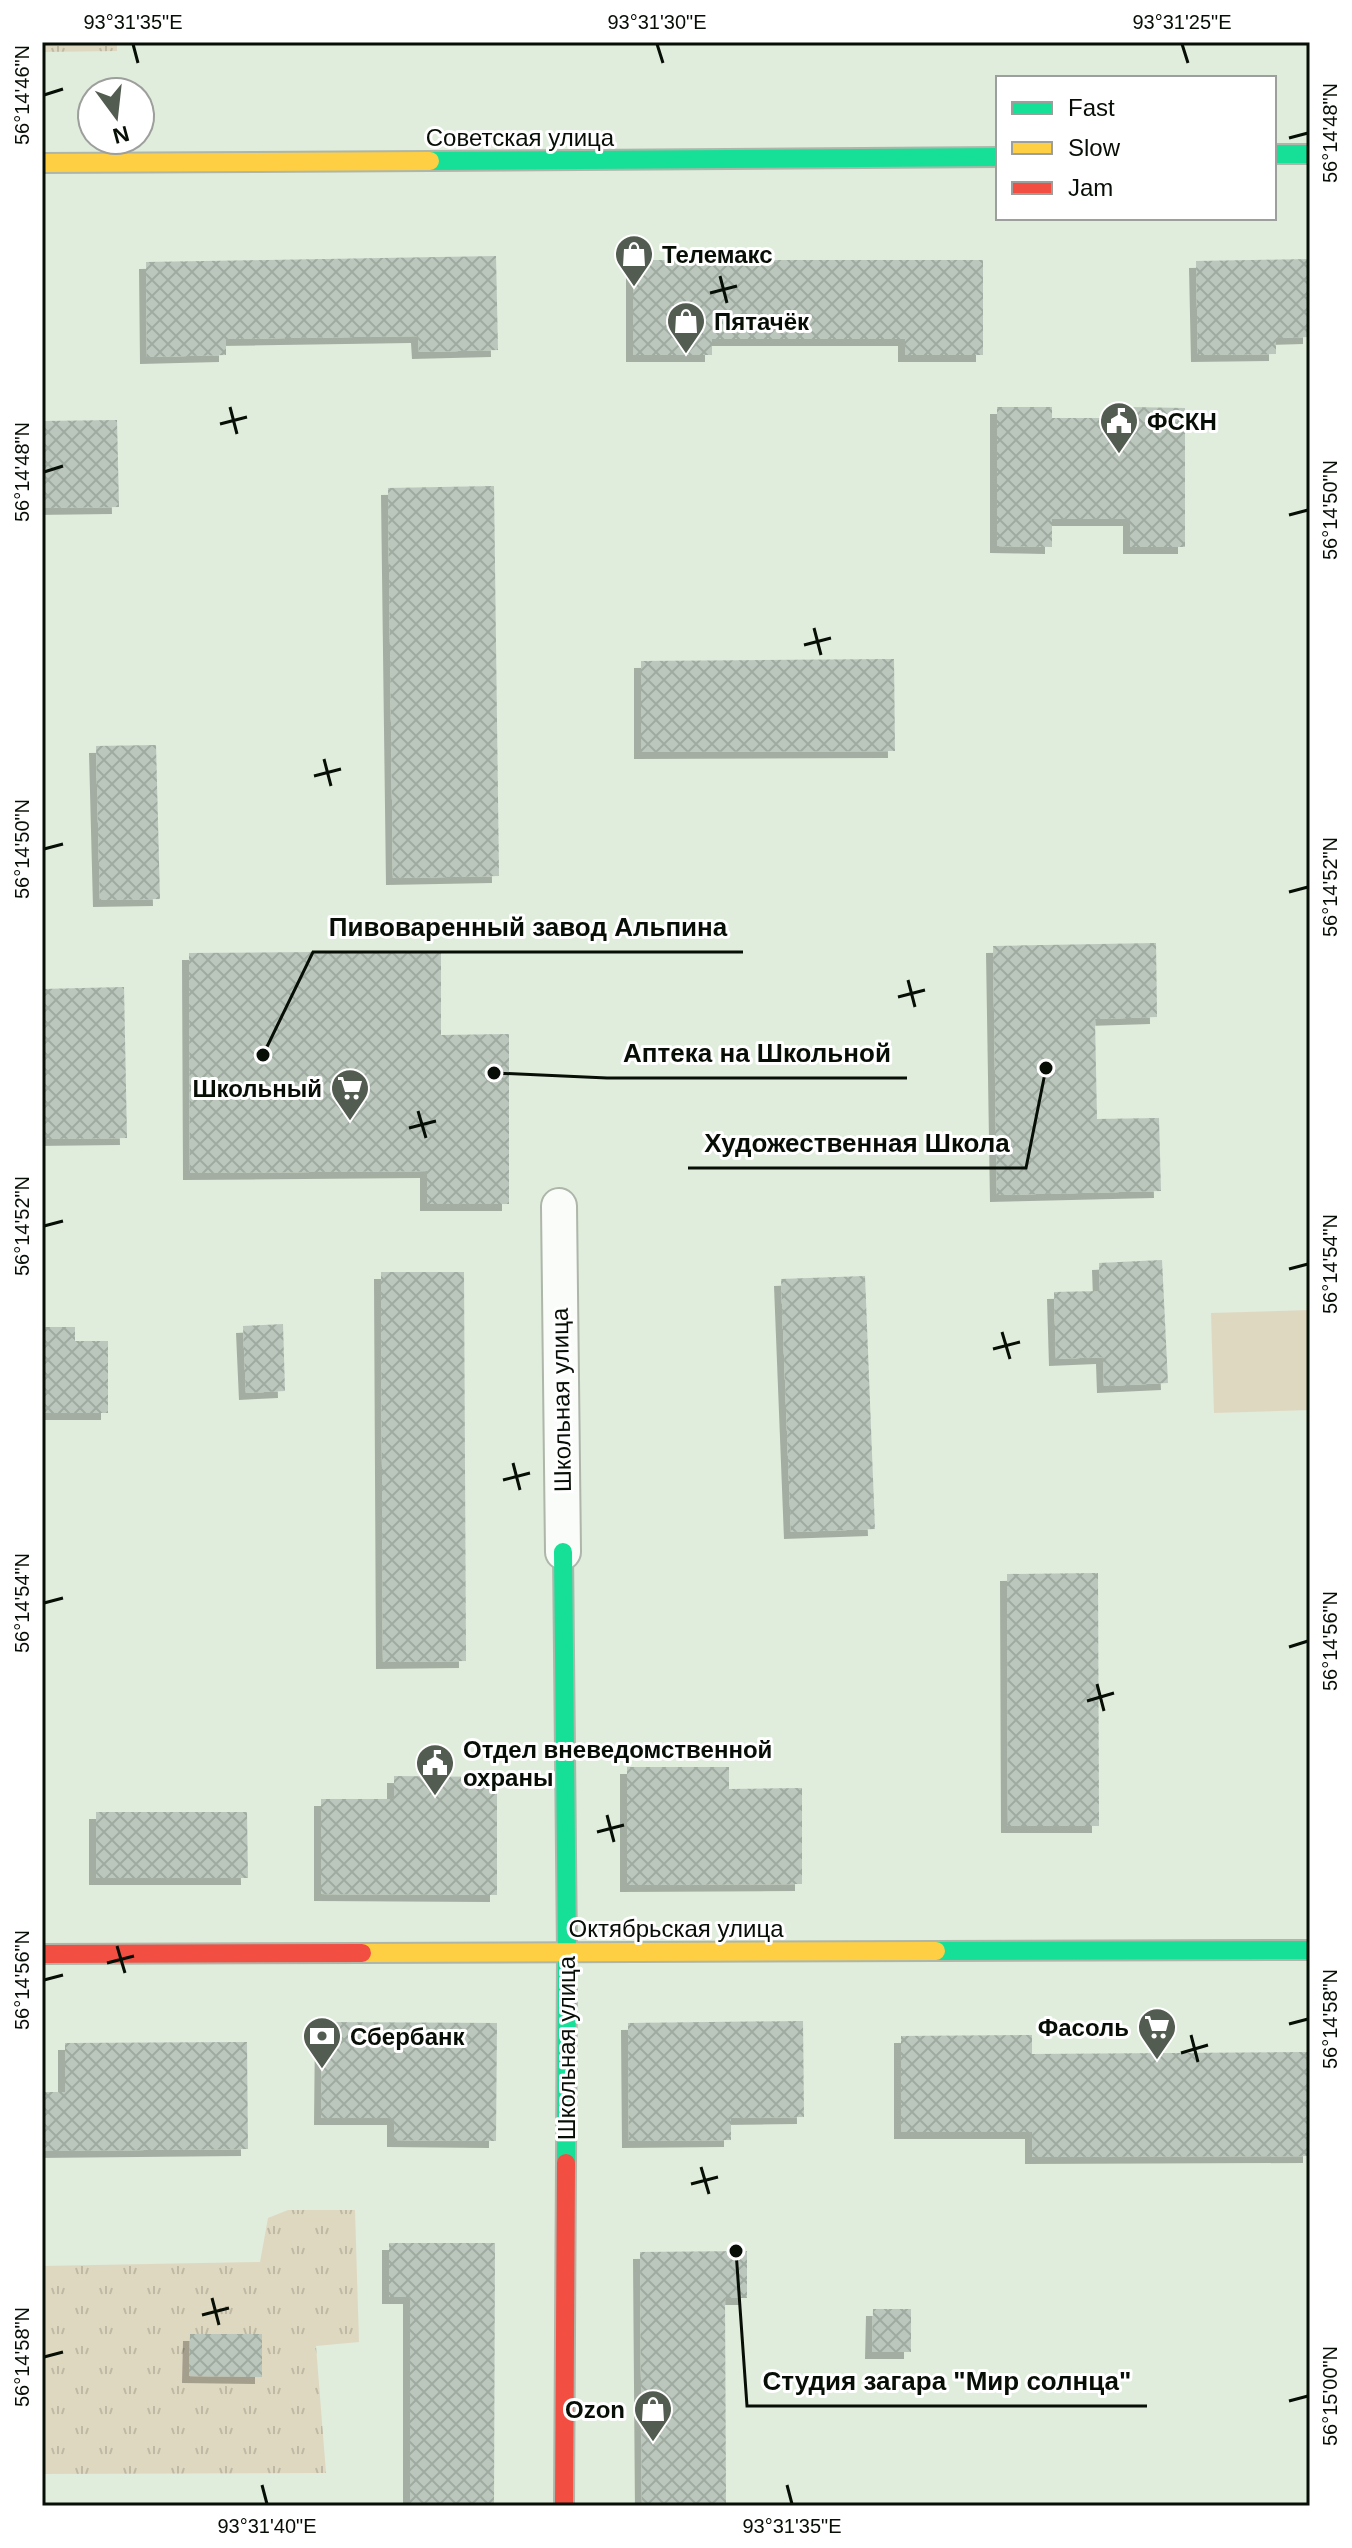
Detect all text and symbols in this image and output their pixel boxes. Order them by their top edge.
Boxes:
text: 93°31'35"E [84,11,183,33]
text: 93°31'30"E [608,11,707,33]
text: 93°31'25"E [1133,11,1232,33]
text: 56°14'46"N [11,45,33,145]
north arrow [76,76,156,156]
legend [996,76,1276,220]
text: 56°14'48"N [1319,83,1341,183]
text: Fast [1068,94,1115,121]
text: N [110,121,132,149]
street label: Советская улица [426,124,615,151]
text: Slow [1068,134,1121,161]
text: Jam [1068,174,1113,201]
shop icon: Телемакс [613,233,655,288]
place label: Телемакс [662,241,773,268]
shop icon: Пятачёк [665,300,707,355]
place label: Пятачёк [714,308,810,335]
public building icon: ФСКН [1098,400,1140,455]
place label: ФСКН [1147,408,1217,435]
text: 56°14'48"N [11,422,33,522]
text: 56°14'50"N [1319,460,1341,560]
text: 56°14'50"N [11,799,33,899]
text: 56°14'52"N [1319,837,1341,937]
callout: Пивоваренный завод Альпина [313,902,743,952]
text: Пивоваренный завод Альпина [329,912,728,942]
callout: Аптека на Школьной [607,1028,907,1078]
text: Аптека на Школьной [623,1038,891,1068]
supermarket icon: Школьный [329,1067,371,1122]
place label: Школьный [192,1075,322,1102]
callout: Художественная Школа [688,1118,1026,1168]
text: Художественная Школа [704,1128,1010,1158]
text: 56°14'52"N [11,1176,33,1276]
text: 56°14'54"N [1319,1214,1341,1314]
street label: Школьная улица [546,1307,576,1492]
text: 56°14'54"N [11,1553,33,1653]
text: 56°14'56"N [1319,1591,1341,1691]
place label: Отдел вневедомственной охраны [463,1736,772,1791]
public building icon: Отдел вневедомственной охраны [414,1742,456,1797]
street label: Октябрьская улица [568,1915,784,1942]
text: 56°14'56"N [11,1930,33,2030]
street label: Школьная улица [553,1955,580,2140]
text: 56°14'58"N [1319,1969,1341,2069]
supermarket icon: Фасоль [1136,2006,1178,2061]
place label: Фасоль [1038,2014,1129,2041]
bank icon: Сбербанк [301,2015,343,2070]
place label: Сбербанк [350,2023,466,2050]
text: 56°14'58"N [11,2307,33,2407]
text: 56°15'00"N [1319,2346,1341,2446]
callout: Студия загара "Мир солнца" [747,2356,1147,2406]
text: Студия загара "Мир солнца" [763,2366,1131,2396]
shop icon: Ozon [632,2388,674,2443]
place label: Ozon [565,2396,625,2423]
text: 93°31'40"E [218,2515,317,2537]
text: 93°31'35"E [743,2515,842,2537]

